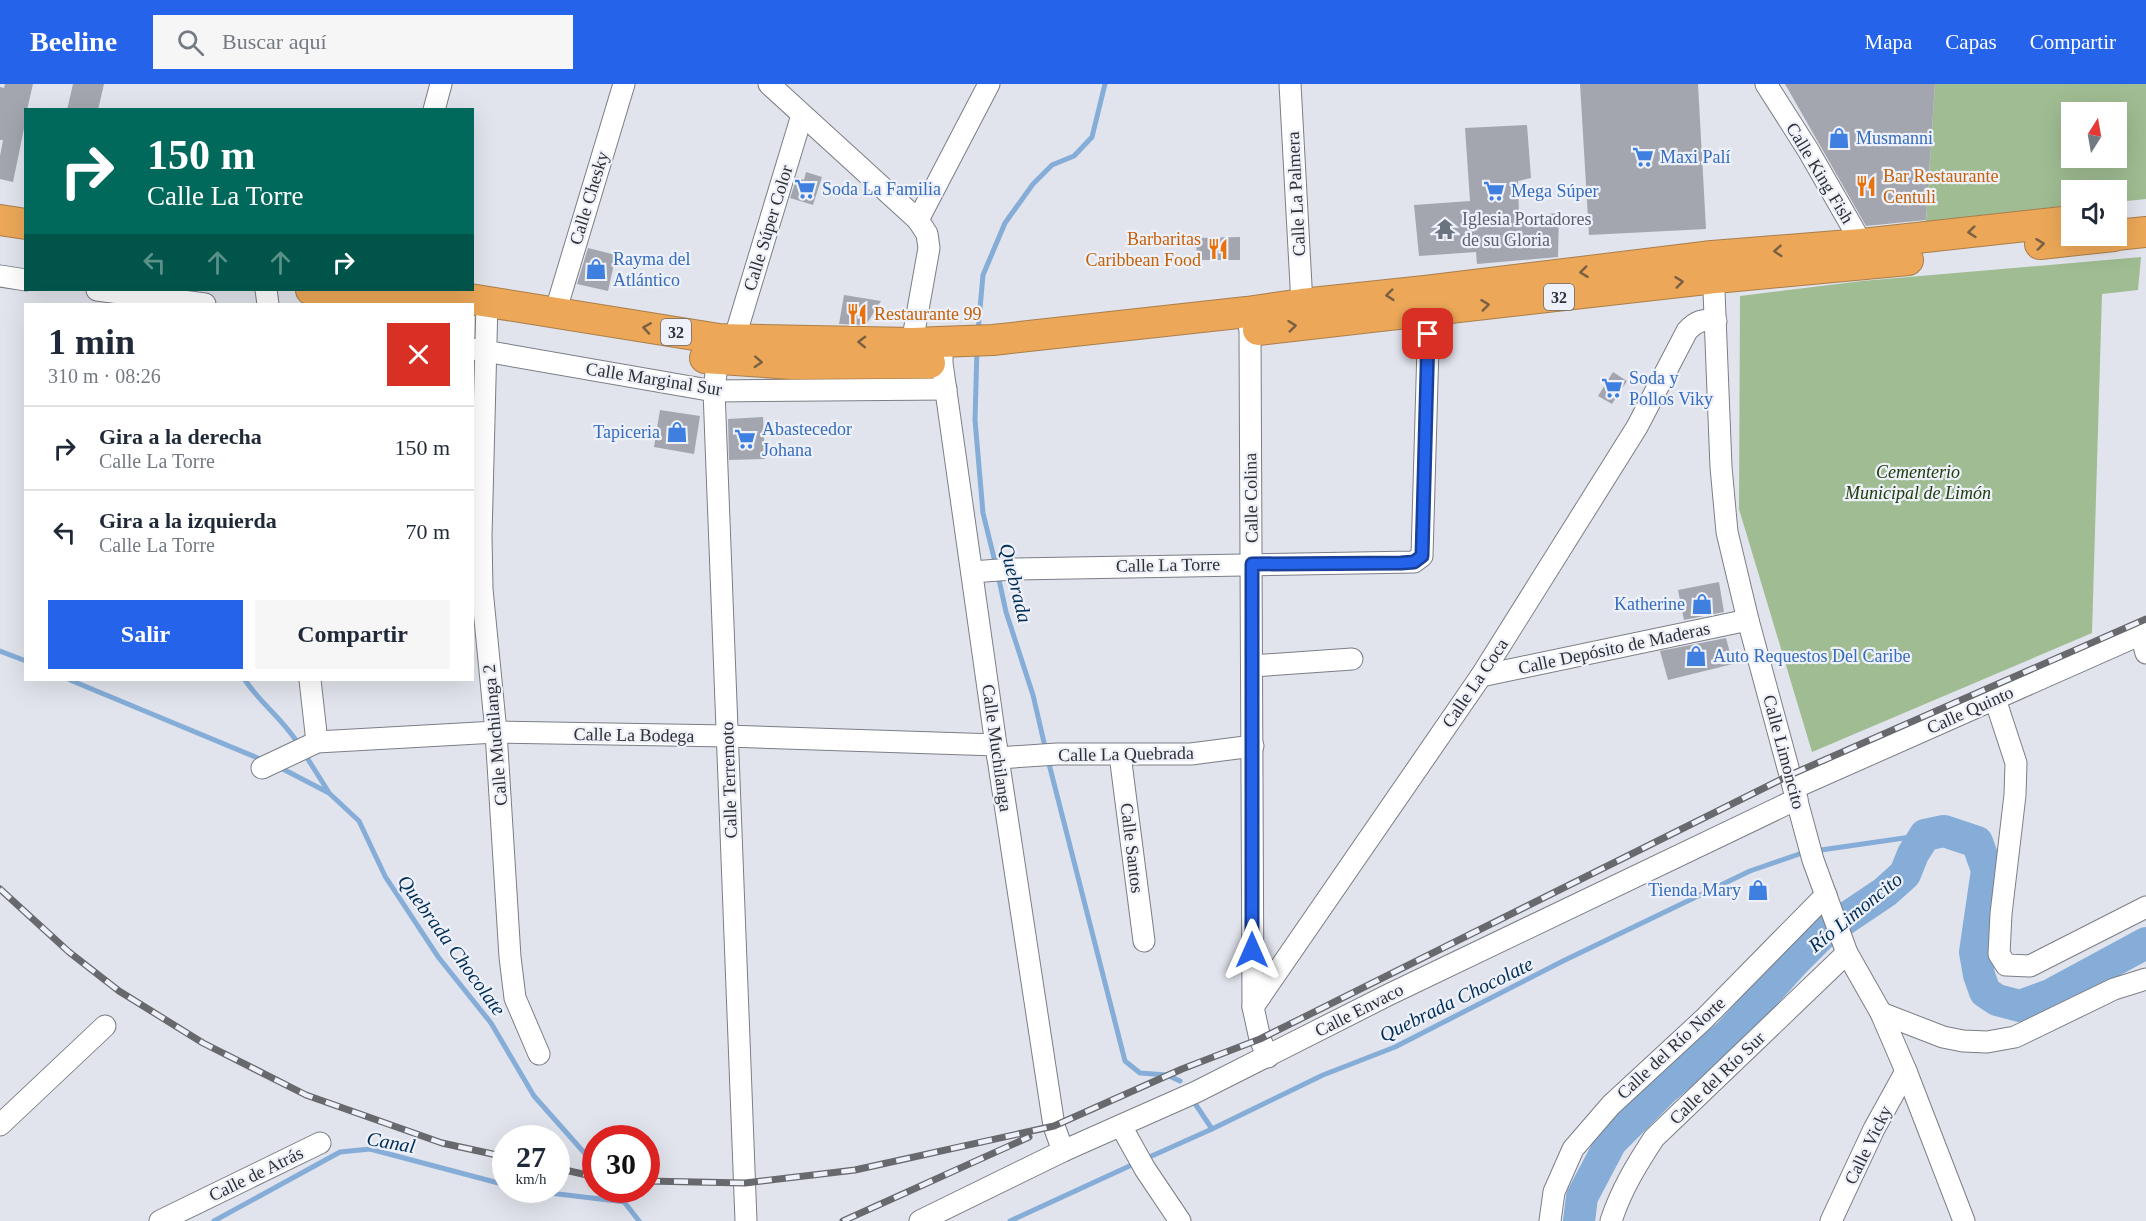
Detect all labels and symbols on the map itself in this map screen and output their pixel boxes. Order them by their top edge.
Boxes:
north arrow [2061,102,2127,168]
street label: Calle King Fish [1782,119,1858,227]
shop icon: Musmanni [1827,126,1851,150]
place label: Musmanni [1856,128,1933,148]
street label: Calle La Palmera [1283,131,1309,257]
supermarket icon: Maxi Palí [1631,145,1655,169]
place label: Maxi Palí [1660,147,1731,167]
street label: Calle Chesky [565,149,613,247]
street label: Calle Súper Color [739,163,797,293]
place label: Bar Restaurante Centuli [1883,166,1998,207]
restaurant icon: Bar Restaurante Centuli [1854,174,1878,198]
supermarket icon: Soda La Familia [793,177,817,201]
place label: Soda La Familia [822,179,941,199]
supermarket icon: Mega Súper [1482,179,1506,203]
place label: Mega Súper [1511,181,1598,201]
place label: Iglesia Portadores de su Gloria [1462,209,1591,250]
temple icon: Iglesia Portadores de su Gloria [1433,217,1457,241]
one-way arrow [1967,225,1976,238]
place label: Barbaritas Caribbean Food [1086,229,1201,270]
restaurant icon: Barbaritas Caribbean Food [1206,237,1230,261]
one-way arrow [2036,238,2045,251]
one-way arrow [1773,244,1782,257]
place label: Rayma del Atlántico [613,249,690,290]
shop icon: Rayma del Atlántico [584,257,608,281]
one-way arrow [1579,265,1588,278]
one-way arrow [1675,277,1684,289]
road number: 32 [1544,284,1574,310]
one-way arrow [1386,288,1395,301]
one-way arrow [1481,300,1490,312]
restaurant icon: Restaurante 99 [845,302,869,326]
place label: Restaurante 99 [874,304,981,324]
pin [1402,308,1453,359]
road number: 32 [661,319,691,345]
one-way arrow [1287,321,1296,333]
one-way arrow [643,322,652,334]
one-way arrow [858,336,867,348]
one-way arrow [754,356,763,369]
street label: Calle Marginal Sur [584,358,724,400]
place label: Soda y Pollos Viky [1629,368,1713,409]
supermarket icon: Soda y Pollos Viky [1600,376,1624,400]
place label: Abastecedor Johana [762,419,852,460]
shop icon: Tapiceria [665,420,689,444]
place label: Tapiceria [593,422,660,442]
supermarket icon: Abastecedor Johana [733,427,757,451]
street label: Calle Colina [1240,453,1262,543]
park label: Cementerio Municipal de Limón [1844,462,1991,503]
water label: Quebrada [996,541,1036,625]
street label: Calle La Torre [1116,554,1220,576]
shop icon: Katherine [1690,592,1714,616]
place label: Katherine [1614,594,1685,614]
street label: Calle Depósito de Maderas [1516,618,1712,678]
street label: Calle La Coca [1438,635,1512,731]
shop icon: Auto Requestos Del Caribe [1684,644,1708,668]
place label: Auto Requestos Del Caribe [1713,646,1910,666]
street label: Calle Muchilanga 2 [479,663,511,807]
street label: Calle Quinto [1924,682,2016,738]
street label: Calle Muchilanga [978,683,1016,813]
street label: Calle Limoncito [1759,693,1809,811]
street label: Calle Terremoto [717,721,741,839]
street label: Calle La Bodega [573,724,695,746]
street label: Calle La Quebrada [1058,743,1194,765]
street label: Calle Santos [1117,802,1147,894]
water label: Río Limoncito [1803,868,1906,957]
water label: Quebrada Chocolate [394,870,510,1020]
shop icon: Tienda Mary [1746,878,1770,902]
place label: Tienda Mary [1648,880,1741,900]
position arrow [1220,918,1284,982]
water label: Quebrada Chocolate [1376,952,1537,1046]
street label: Calle Envaco [1311,979,1407,1041]
street label: Calle del Río Norte [1613,993,1729,1103]
street label: Calle del Río Sur [1665,1028,1769,1128]
street label: Calle Vicky [1840,1102,1896,1188]
speed limit sign: 30 [582,1125,660,1203]
water label: Canal [365,1127,417,1157]
street label: Calle de Atrás [206,1143,306,1205]

